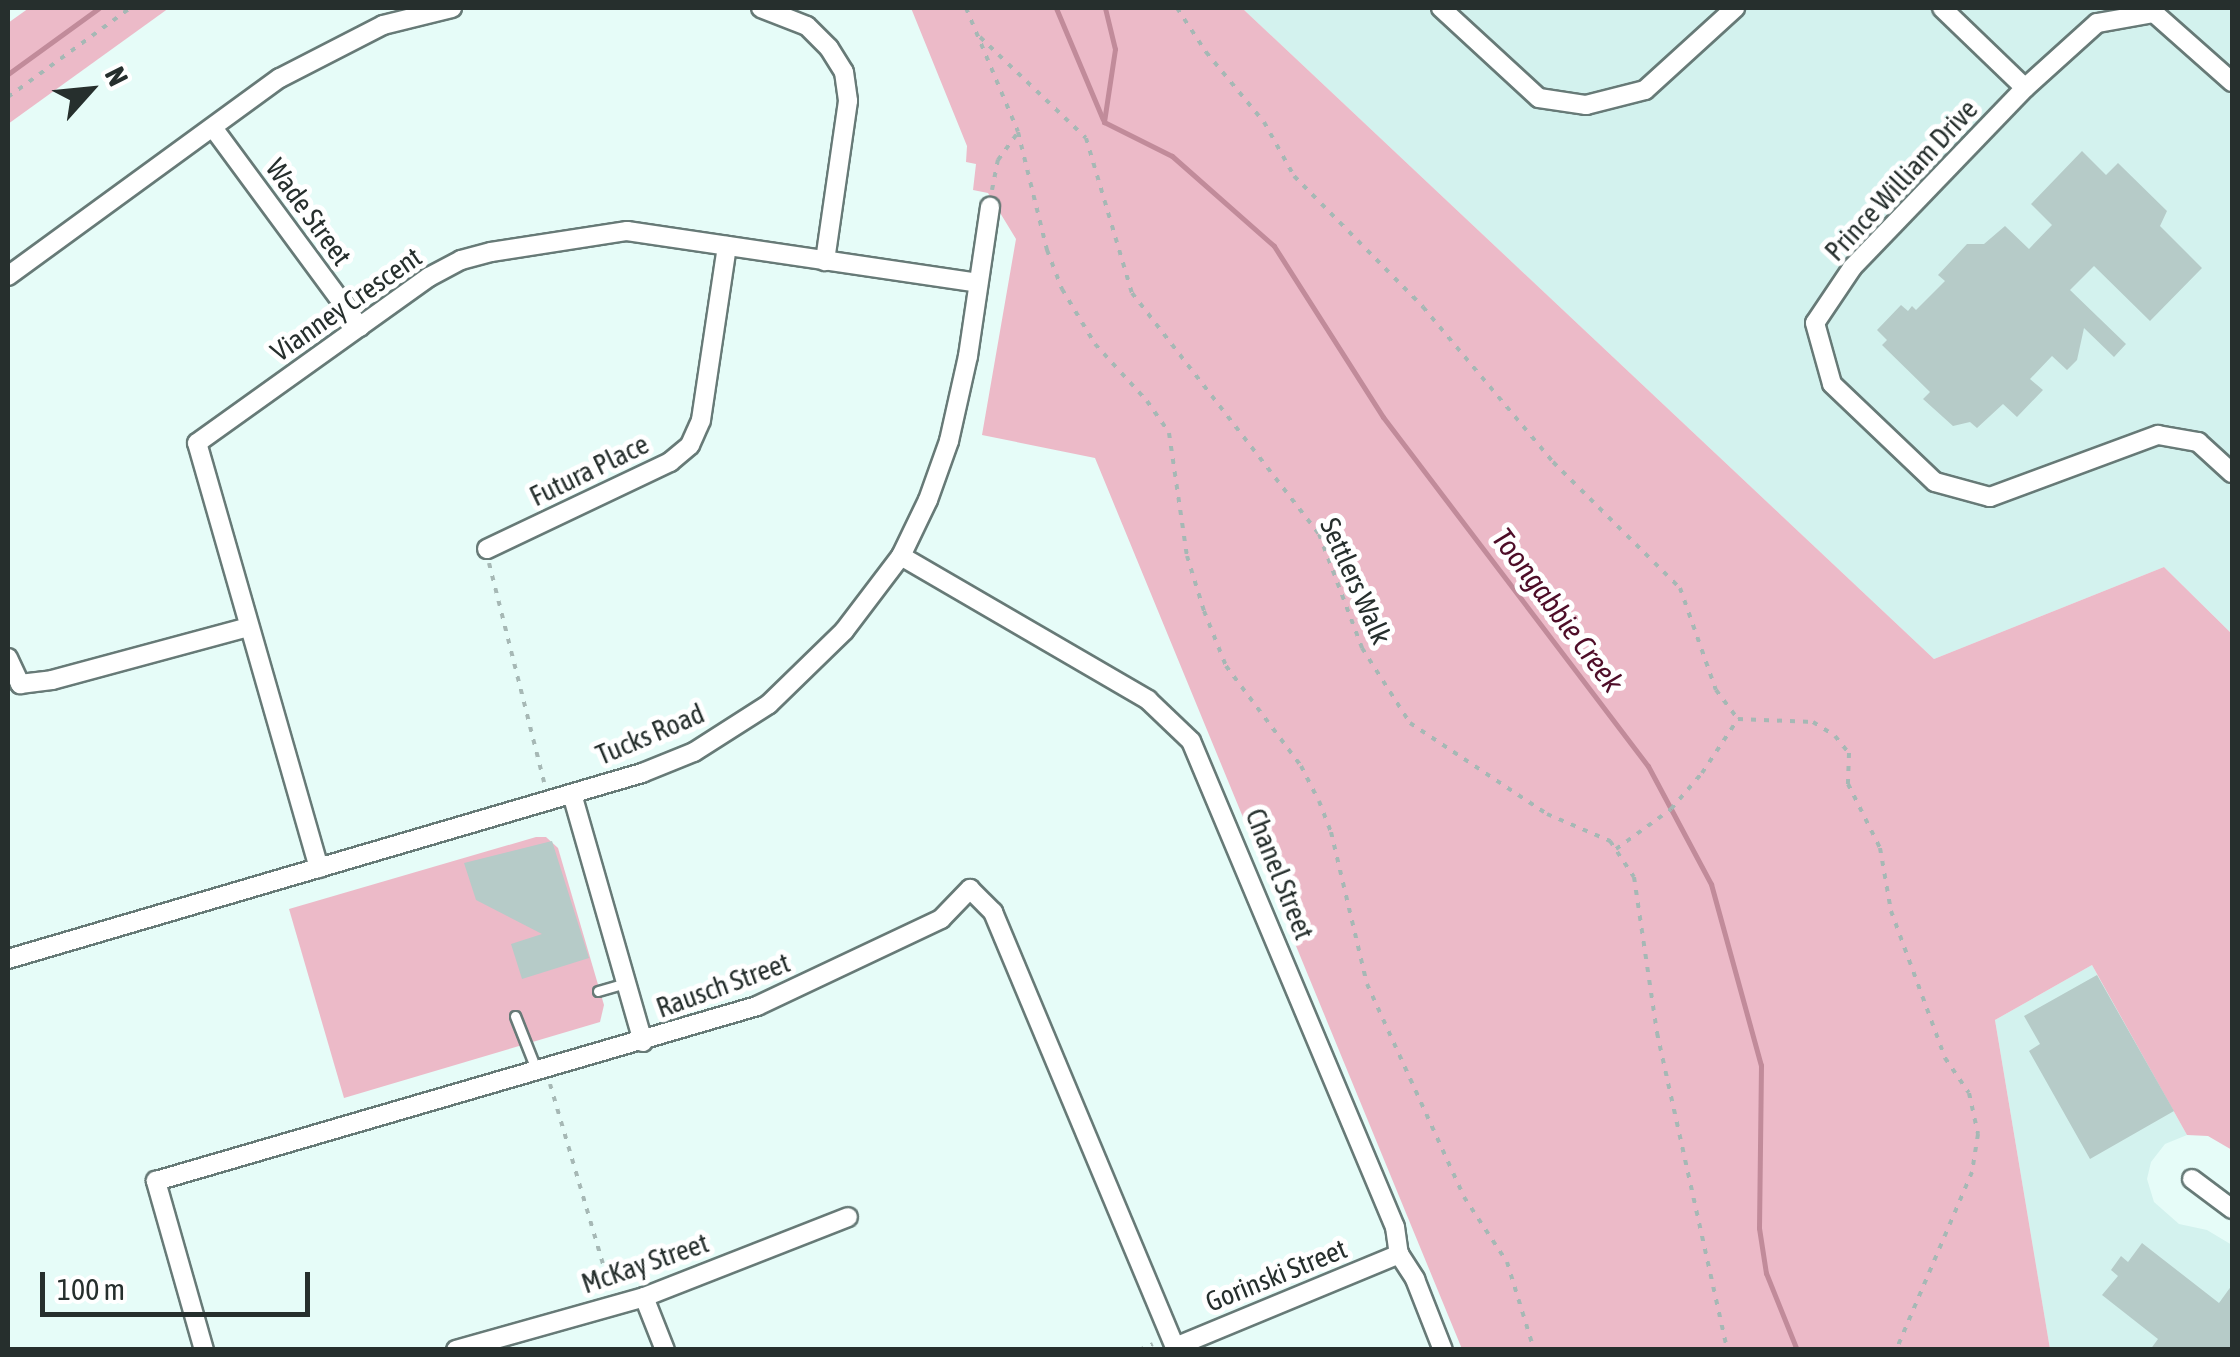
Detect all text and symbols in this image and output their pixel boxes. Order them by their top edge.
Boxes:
north arrow [40,40,140,140]
text: N [99,62,135,91]
street label: Prince William Drive [1818,92,1984,268]
street label: Wade Street [259,152,359,272]
street label: Vianney Crescent [264,240,428,368]
street label: Futura Place [524,427,654,513]
street label: Settlers Walk [1313,513,1399,649]
water label: Toongabbie Creek [1485,521,1631,699]
street label: Tucks Road [591,696,709,772]
street label: Chanel Street [1239,804,1321,944]
street label: Rausch Street [652,945,794,1025]
street label: McKay Street [577,1226,713,1300]
street label: Gorinski Street [1200,1231,1352,1319]
scale bar [45,1252,315,1314]
text: 100 m [57,1272,125,1306]

